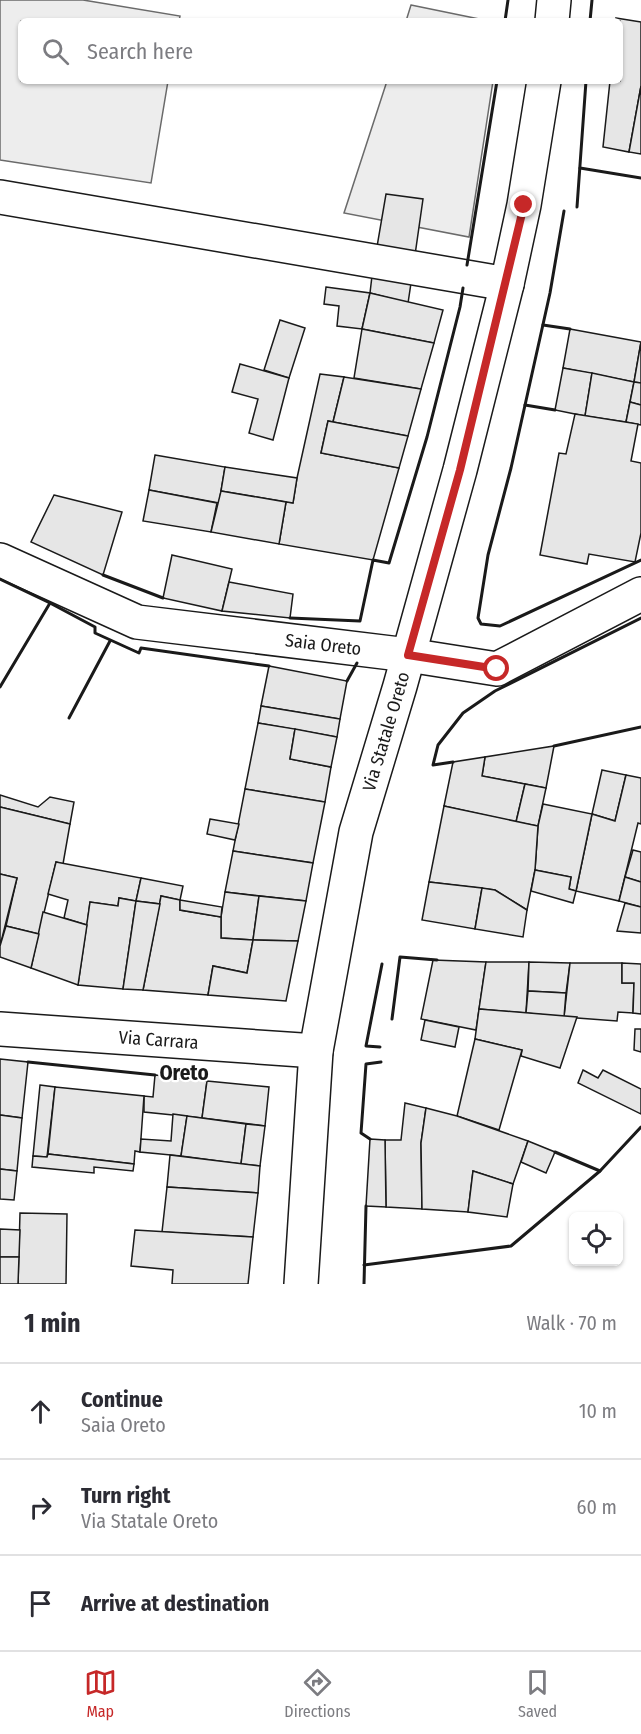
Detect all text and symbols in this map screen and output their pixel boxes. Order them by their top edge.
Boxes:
search box [18,18,623,84]
icon: search [39,35,72,68]
text: Search here [87,38,193,65]
route end [510,191,536,217]
street label: Saia Oreto [284,629,363,660]
route start [483,655,509,681]
street label: Via Statale Oreto [358,669,414,794]
street label: Via Carrara [118,1026,199,1054]
district label: Oreto [159,1060,209,1086]
map controls [569,1212,623,1266]
button: locate [569,1212,623,1266]
text: 1 min [24,1308,81,1339]
text: Walk · 70 m [526,1311,617,1335]
text: Continue [81,1386,163,1413]
icon: ahead [24,1395,57,1428]
text: 10 m [579,1399,617,1423]
text: Saia Oreto [81,1413,166,1437]
text: Turn right [81,1482,170,1509]
icon: right [24,1491,57,1524]
text: 60 m [577,1495,617,1519]
text: Via Statale Oreto [81,1509,218,1533]
icon: arrive [24,1587,57,1620]
text: Arrive at destination [81,1590,269,1617]
tab: Map [84,1666,117,1721]
tab: Directions [284,1666,351,1721]
tab: Saved [518,1666,557,1721]

